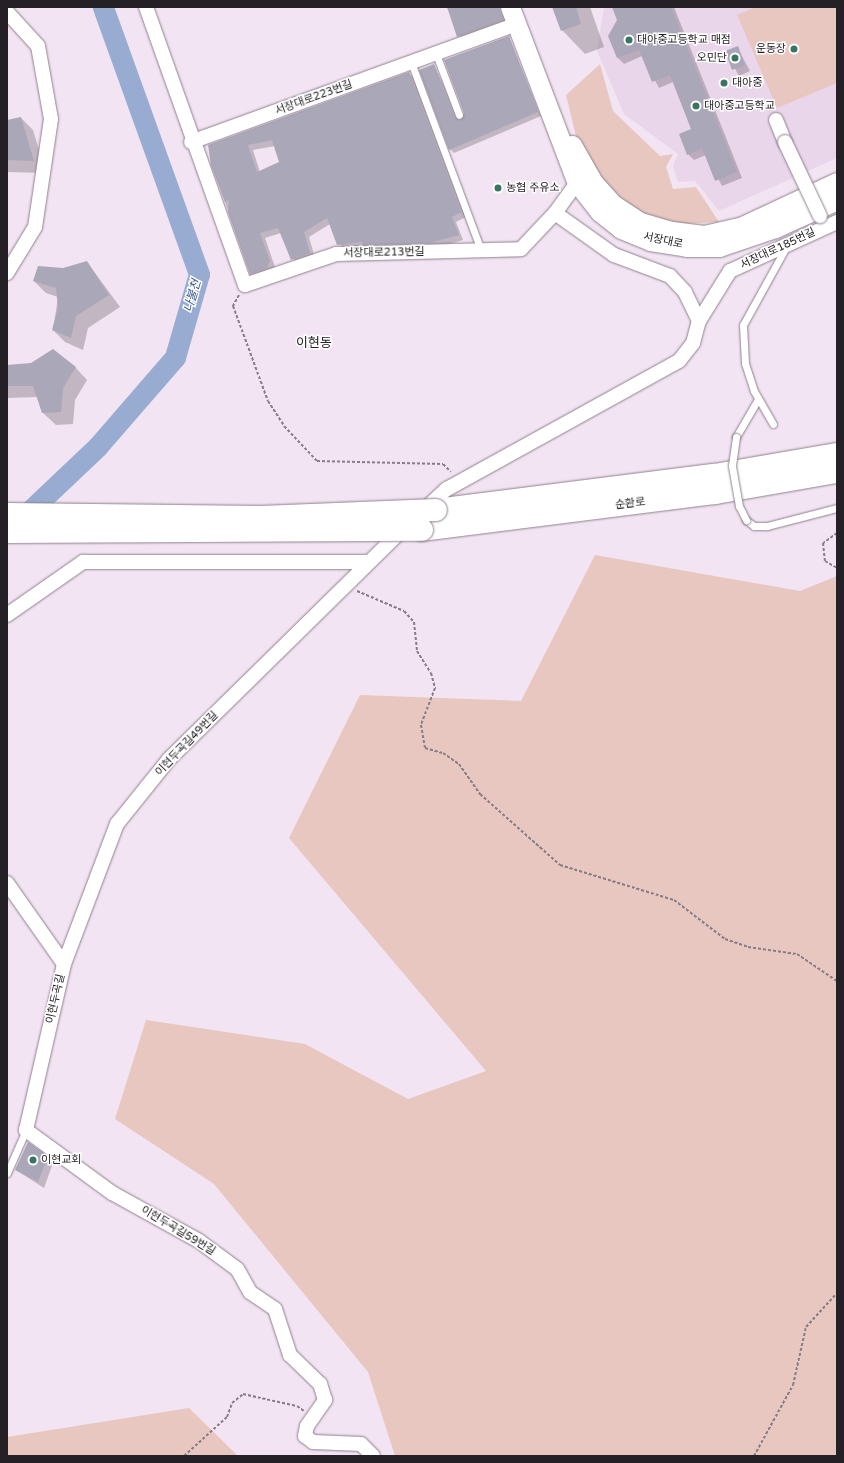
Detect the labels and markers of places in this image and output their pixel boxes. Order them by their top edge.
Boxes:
place label: 대아중고등학교 매점 [637,33,731,47]
marker: 대아중고등학교 매점 [624,35,634,45]
place label: 운동장 [756,42,786,56]
marker: 운동장 [789,44,799,54]
place label: 오민단 [697,51,727,65]
marker: 오민단 [730,53,740,63]
place label: 대아중 [732,76,762,90]
marker: 대아중 [719,78,729,88]
place label: 대아중고등학교 [704,99,775,113]
marker: 대아중고등학교 [691,101,701,111]
place label: 농협 주유소 [506,181,559,195]
marker: 농협 주유소 [493,183,503,193]
place label: 이현교회 [41,1153,81,1167]
marker: 이현교회 [28,1155,38,1165]

